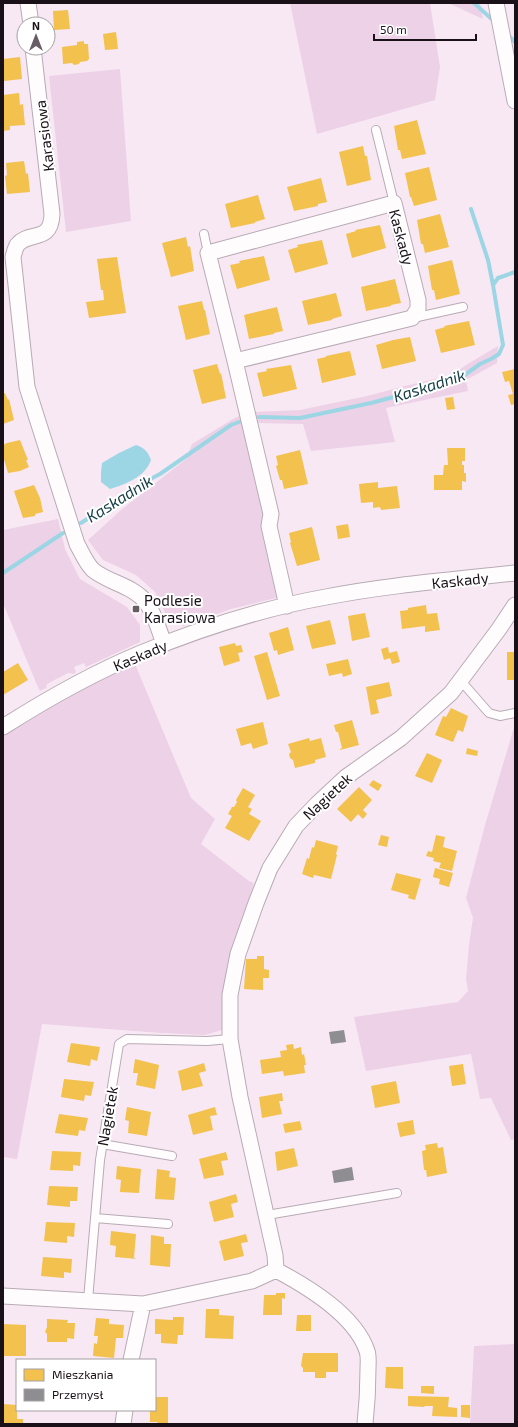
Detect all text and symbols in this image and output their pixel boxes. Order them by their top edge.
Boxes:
north arrow [16,16,56,56]
scale bar [374,16,476,42]
text: N [32,19,40,32]
text: 50 m [380,22,407,36]
street label: Karasiowa [31,99,57,173]
street label: Kaskady [386,207,418,267]
water label: Kaskadnik [391,364,467,406]
water label: Kaskadnik [82,470,156,526]
street label: Kaskady [431,568,489,592]
place label: Podlesie Karasiowa [144,591,216,626]
marker: Podlesie Karasiowa [131,604,141,614]
street label: Kaskady [110,636,170,674]
street label: Nagietek [299,769,355,823]
street label: Nagietek [93,1084,121,1147]
legend [16,1359,156,1411]
text: Mieszkania [52,1367,113,1381]
text: Przemysł [52,1387,103,1401]

